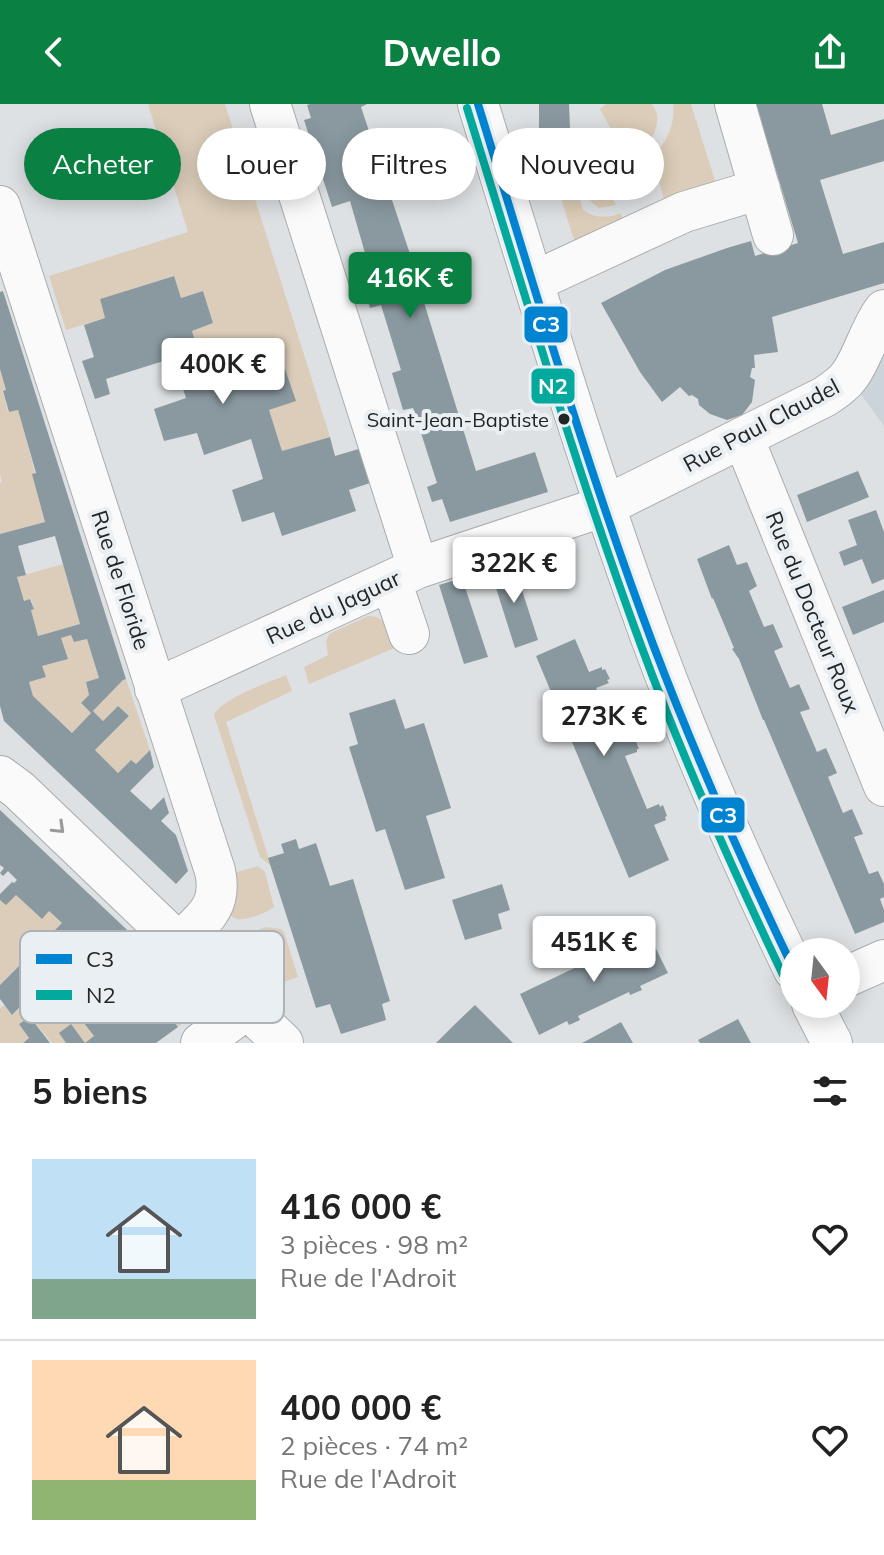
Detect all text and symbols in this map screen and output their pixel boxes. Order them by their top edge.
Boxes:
icon: back [32,30,76,74]
text: Dwello [383,30,501,75]
icon: share [808,30,852,74]
chip: Acheter [24,128,181,200]
chip: Louer [197,128,326,200]
chip: Filtres [342,128,476,200]
chip: Nouveau [492,128,664,200]
pin: 416K € [345,252,475,320]
text: 416K € [367,261,453,294]
line badge: C3 [523,305,569,344]
text: C3 [532,310,560,338]
pin: 400K € [158,338,288,406]
text: 400K € [180,347,266,380]
line badge: N2 [530,367,576,405]
text: N2 [538,372,568,400]
street label: Rue Paul Claudel [678,372,844,478]
place label: Saint-Jean-Baptiste [367,407,549,432]
marker: Saint-Jean-Baptiste [556,411,572,427]
street label: Rue de Floride [85,507,157,653]
street label: Rue du Docteur Roux [760,507,866,717]
pin: 322K € [449,537,579,605]
text: 322K € [471,546,557,579]
street label: Rue du Jaguar [261,564,405,650]
pin: 273K € [539,690,669,758]
text: 273K € [561,699,647,732]
line badge: C3 [700,796,746,834]
text: C3 [709,801,737,829]
one-way arrow [49,818,64,832]
pin: 451K € [529,916,659,984]
text: 451K € [551,925,637,958]
legend [20,931,284,1023]
north arrow [780,938,860,1018]
map controls [780,938,860,1018]
text: C3 [86,945,114,973]
text: N2 [86,981,116,1009]
icon: filters [808,1069,852,1113]
text: 5 biens [32,1070,148,1113]
text: 416 000 € [280,1185,441,1228]
icon: home [96,1191,192,1287]
icon: heart [808,1217,852,1261]
text: 3 pièces · 98 m² [280,1228,468,1261]
text: Rue de l'Adroit [280,1261,456,1294]
text: 400 000 € [280,1386,441,1429]
icon: home [96,1392,192,1488]
icon: heart [808,1418,852,1462]
text: 2 pièces · 74 m² [280,1429,468,1462]
text: Rue de l'Adroit [280,1462,456,1495]

